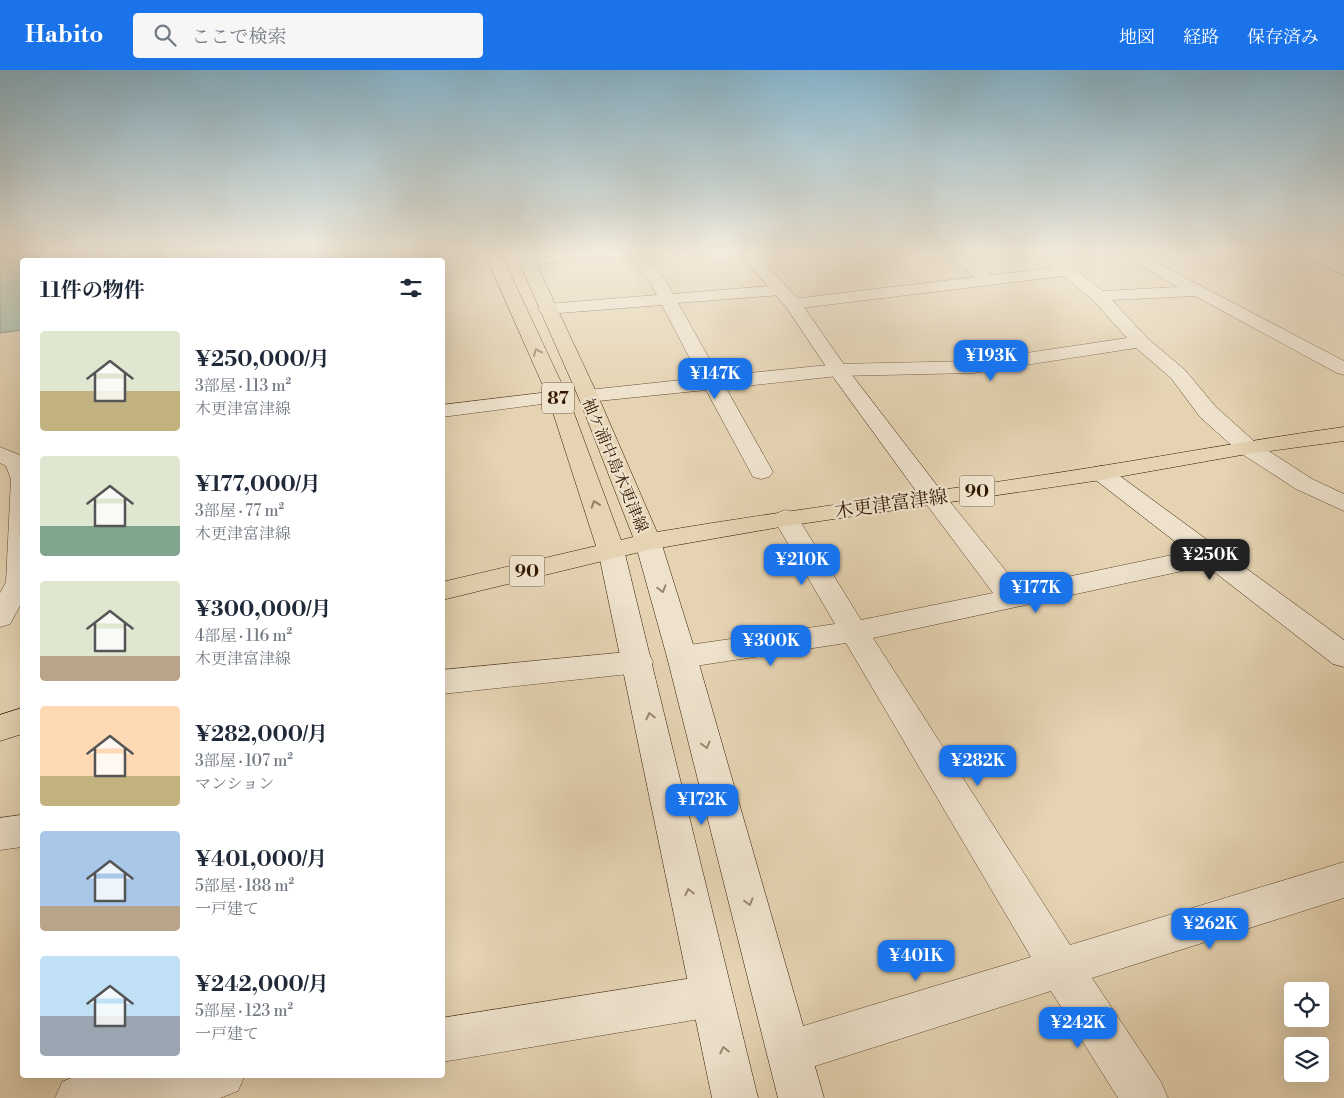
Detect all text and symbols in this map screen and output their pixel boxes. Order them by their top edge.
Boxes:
search box [133,13,483,58]
text: Habito [25,20,103,50]
icon: search [151,21,179,49]
text: ここで検索 [191,25,286,49]
text: 地図 [1119,26,1155,49]
text: 経路 [1183,26,1219,49]
text: 保存済み [1247,26,1319,49]
icon: filters [397,274,425,302]
text: 11件の物件 [40,278,145,304]
pin: ¥193K [956,340,1026,382]
text: ¥193K [965,346,1017,366]
text: ¥250,000/月 [195,347,330,373]
one-way arrow [533,348,544,357]
icon: home [80,351,140,411]
pin: ¥147K [680,358,750,400]
text: ¥147K [689,364,741,384]
text: 3部屋 · 113 m² [195,376,291,396]
road number: 87 [542,382,574,413]
street label: 袖ケ浦中島木更津線 [578,395,652,536]
text: 木更津富津線 [195,399,291,419]
text: ¥177,000/月 [195,472,321,498]
icon: home [80,476,140,536]
road number: 90 [960,476,994,506]
street label: 木更津富津線 [833,484,949,524]
one-way arrow [591,500,601,509]
text: 3部屋 · 77 m² [195,501,284,521]
text: 木更津富津線 [195,524,291,544]
pin: ¥250K [1175,538,1245,581]
pin: ¥210K [767,544,837,586]
text: ¥250K [1182,545,1238,565]
text: ¥210K [775,550,829,570]
road number: 90 [510,556,544,586]
pin: ¥177K [1001,572,1071,614]
text: ¥177K [1011,578,1061,598]
one-way arrow [656,584,667,593]
text: ¥300,000/月 [195,597,332,623]
icon: home [80,601,140,661]
pin: ¥300K [736,624,806,667]
text: 4部屋 · 116 m² [195,626,292,646]
text: ¥300K [742,631,800,651]
text: 木更津富津線 [195,649,291,669]
one-way arrow [645,712,656,721]
text: ¥282,000/月 [195,722,328,748]
icon: home [80,726,140,786]
one-way arrow [700,740,711,749]
pin: ¥282K [943,744,1013,787]
text: 3部屋 · 107 m² [195,751,293,771]
text: ¥282K [950,751,1006,771]
text: マンション [195,774,274,794]
pin: ¥172K [667,784,737,826]
text: ¥172K [676,790,728,810]
text: ¥401,000/月 [195,847,327,873]
icon: home [80,851,140,911]
text: 5部屋 · 188 m² [195,876,294,896]
one-way arrow [684,887,695,896]
one-way arrow [743,897,754,906]
text: 一戸建て [195,899,259,919]
pin: ¥262K [1175,908,1245,950]
text: ¥262K [1182,914,1238,934]
pin: ¥401K [881,940,951,982]
text: ¥401K [889,946,943,966]
text: ¥242,000/月 [195,972,329,998]
icon: home [80,976,140,1036]
map controls [1284,982,1329,1082]
button: locate [1284,982,1329,1027]
text: 5部屋 · 123 m² [195,1001,293,1021]
pin: ¥242K [1043,1006,1113,1049]
text: ¥242K [1050,1013,1106,1033]
text: 一戸建て [195,1024,259,1044]
button: layers [1284,1037,1329,1082]
one-way arrow [720,1046,730,1055]

